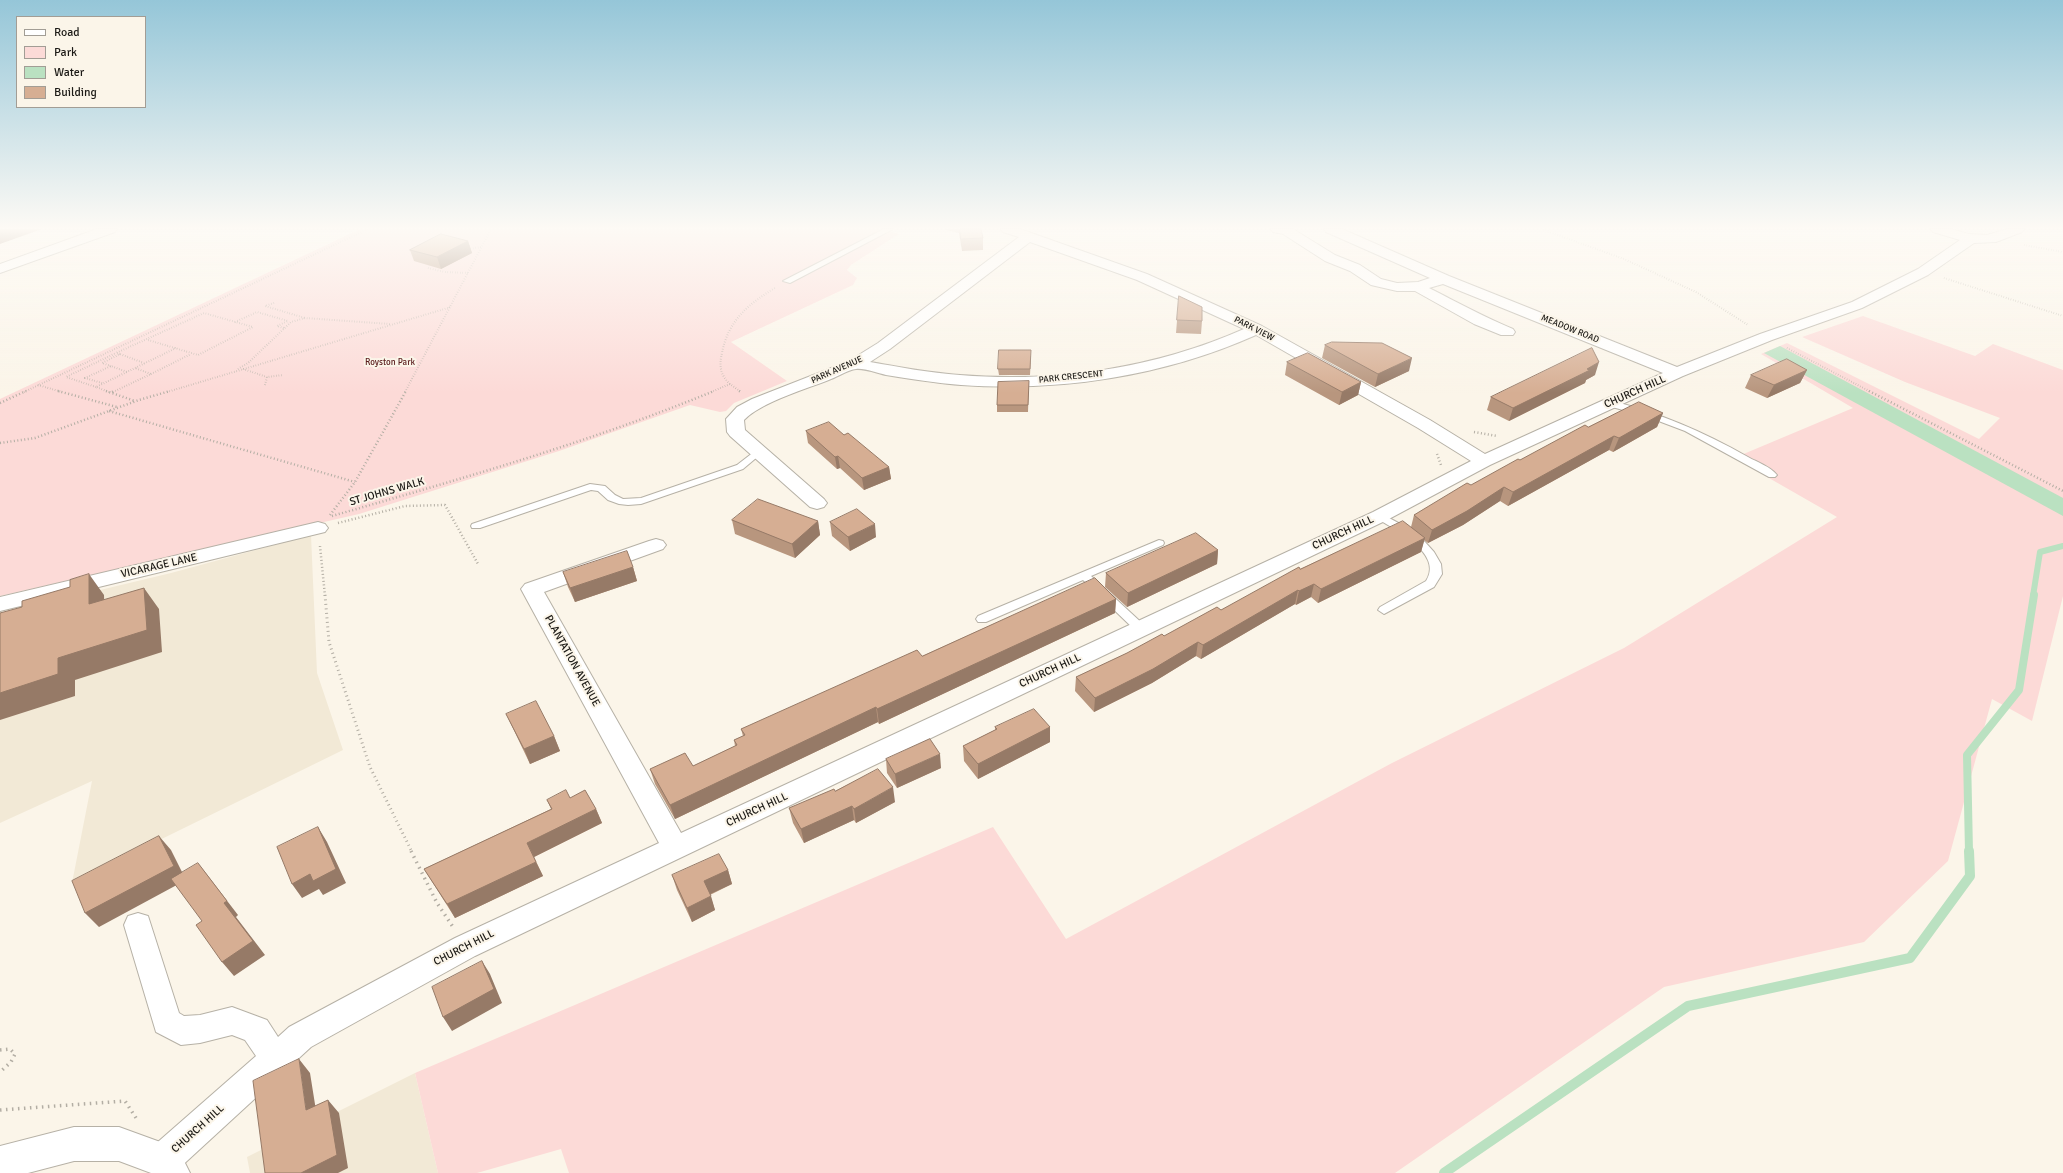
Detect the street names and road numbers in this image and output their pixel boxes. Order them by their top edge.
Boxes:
street label: MEADOW ROAD [1539,312,1601,346]
street label: PARK VIEW [1232,314,1276,344]
street label: PARK AVENUE [810,354,864,386]
street label: PARK CRESCENT [1038,368,1104,386]
street label: CHURCH HILL [1602,372,1668,412]
street label: ST JOHNS WALK [348,475,426,509]
street label: CHURCH HILL [1310,513,1376,553]
street label: VICARAGE LANE [120,551,198,581]
street label: PLANTATION AVENUE [541,613,603,709]
street label: CHURCH HILL [1017,651,1083,691]
street label: CHURCH HILL [724,790,790,830]
street label: CHURCH HILL [431,927,497,969]
street label: CHURCH HILL [169,1102,227,1156]

